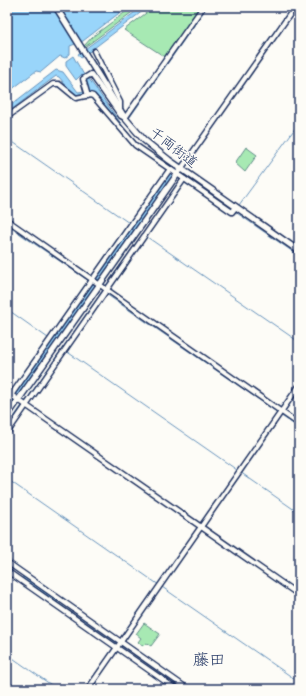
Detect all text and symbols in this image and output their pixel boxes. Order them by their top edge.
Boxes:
street label: 千両街道 [145,122,202,174]
district label: 藤田 [193,648,225,673]

